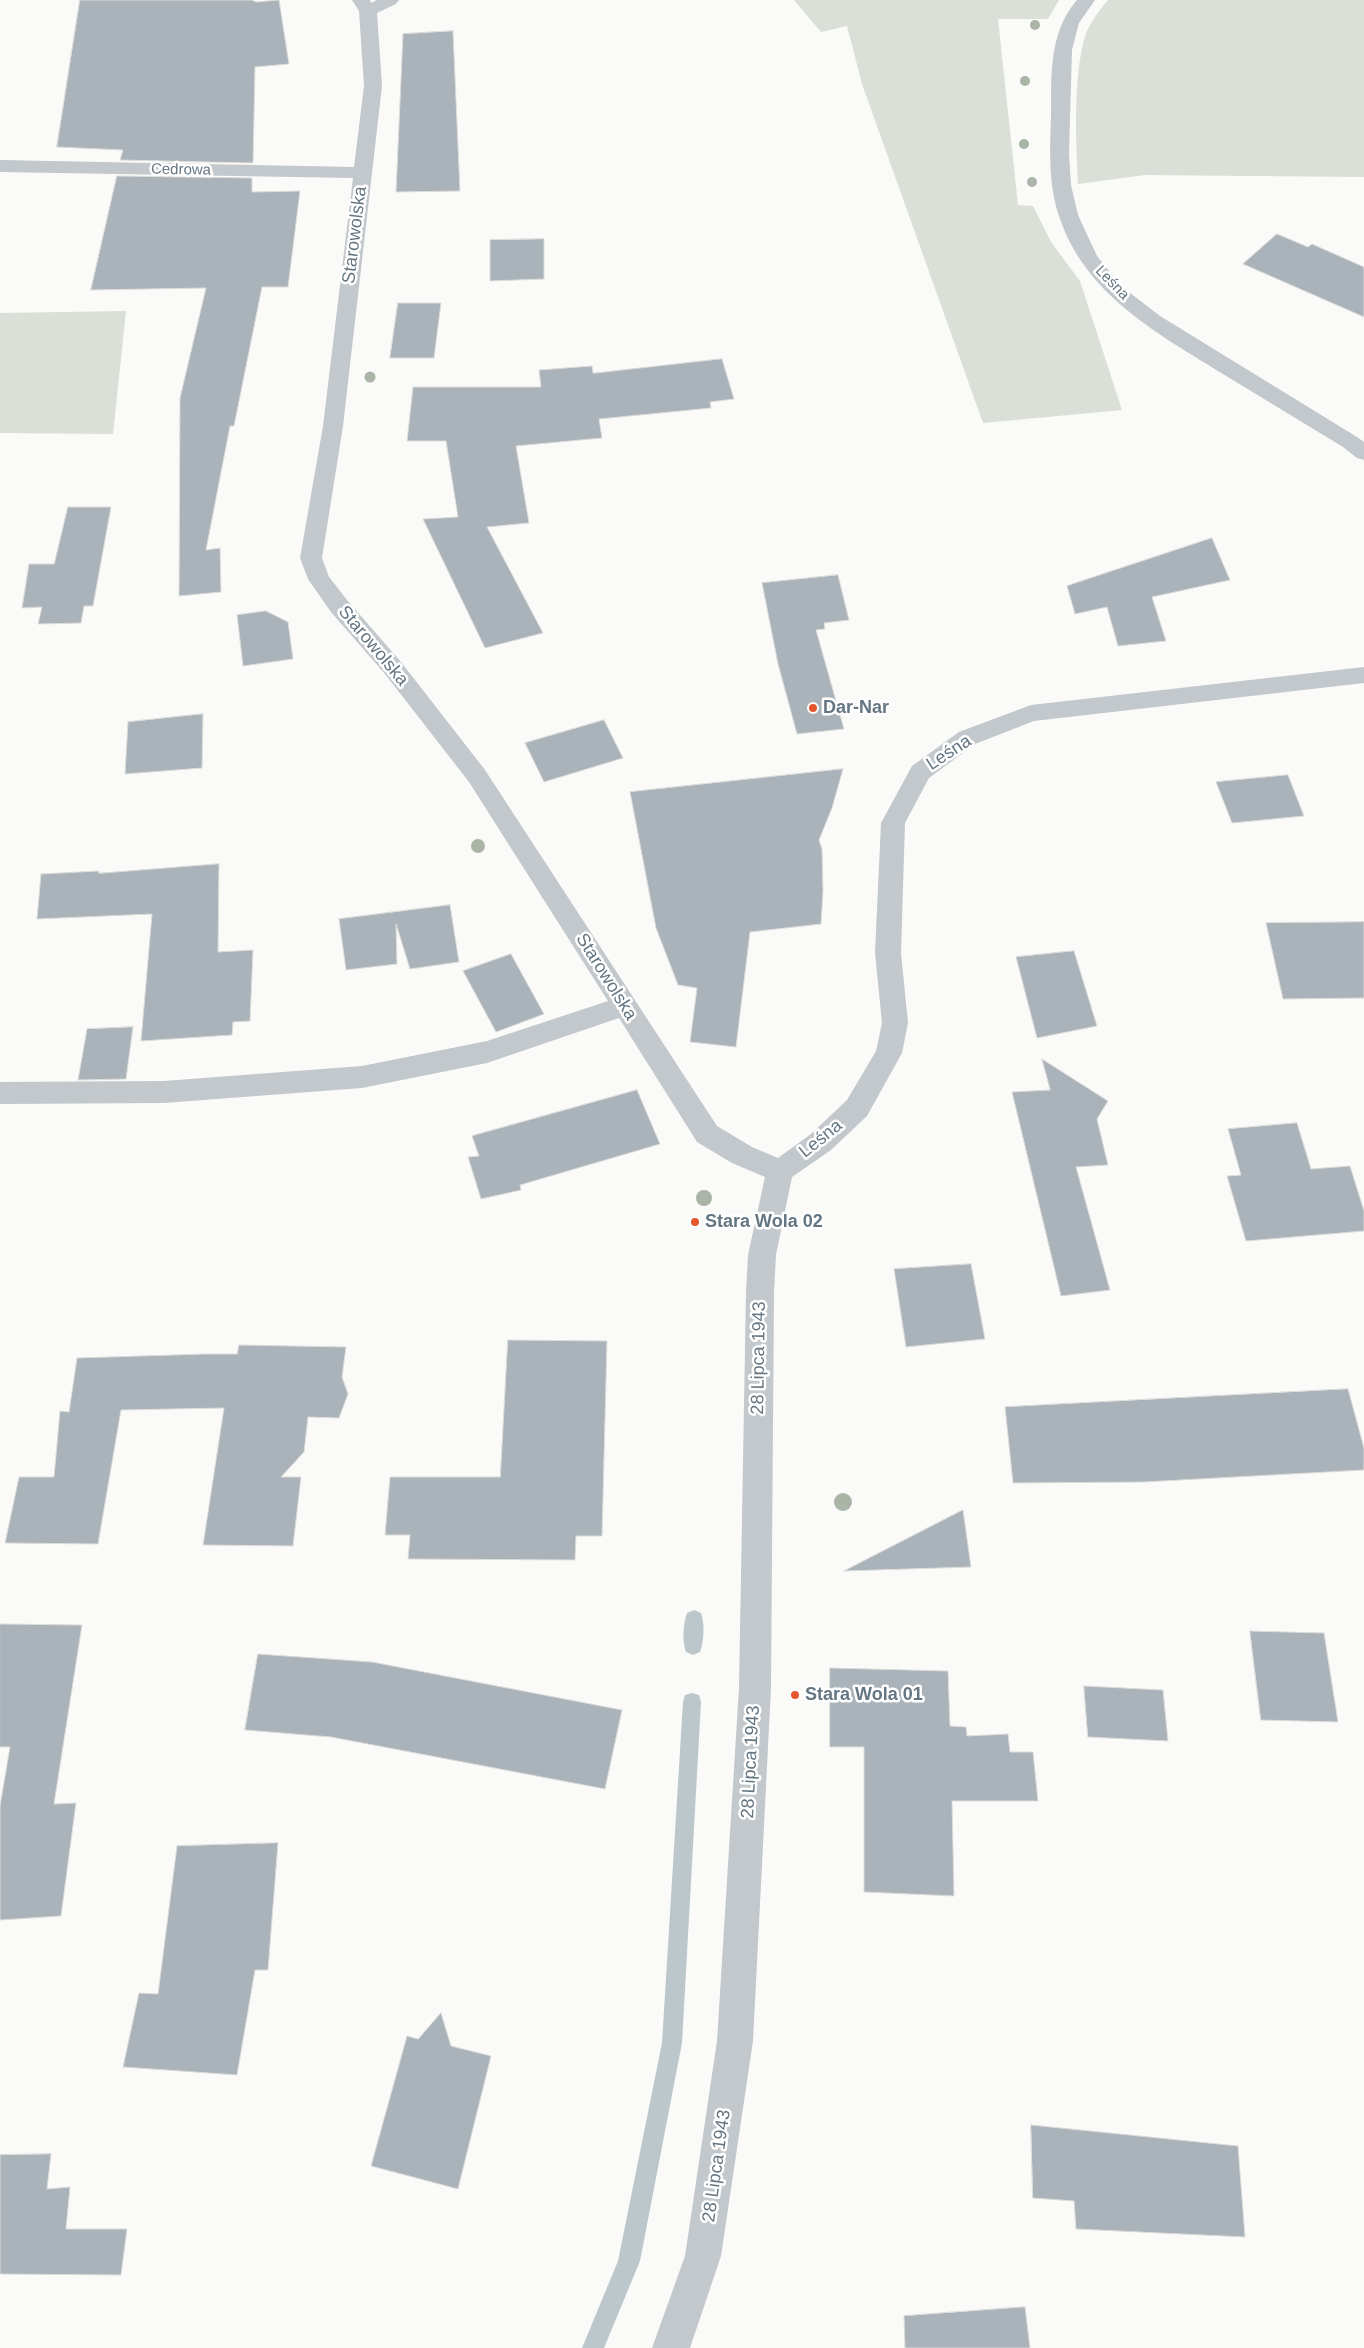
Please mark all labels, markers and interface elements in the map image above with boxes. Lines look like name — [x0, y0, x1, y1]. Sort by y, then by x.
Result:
street label: Cedrowa — [151, 160, 211, 180]
street label: Starowolska — [338, 185, 372, 285]
street label: Leśna — [1091, 262, 1133, 304]
street label: Starowolska — [333, 602, 413, 690]
place label: Dar-Nar — [823, 697, 889, 719]
marker: Dar-Nar — [807, 702, 819, 714]
street label: Leśna — [923, 731, 975, 775]
street label: Starowolska — [571, 930, 641, 1024]
street label: Leśna — [795, 1115, 847, 1163]
place label: Stara Wola 02 — [705, 1211, 823, 1233]
marker: Stara Wola 02 — [689, 1216, 701, 1228]
street label: 28 Lipca 1943 — [747, 1301, 771, 1415]
place label: Stara Wola 01 — [805, 1684, 923, 1706]
marker: Stara Wola 01 — [789, 1689, 801, 1701]
street label: 28 Lipca 1943 — [737, 1705, 765, 1819]
street label: 28 Lipca 1943 — [698, 2108, 736, 2224]

